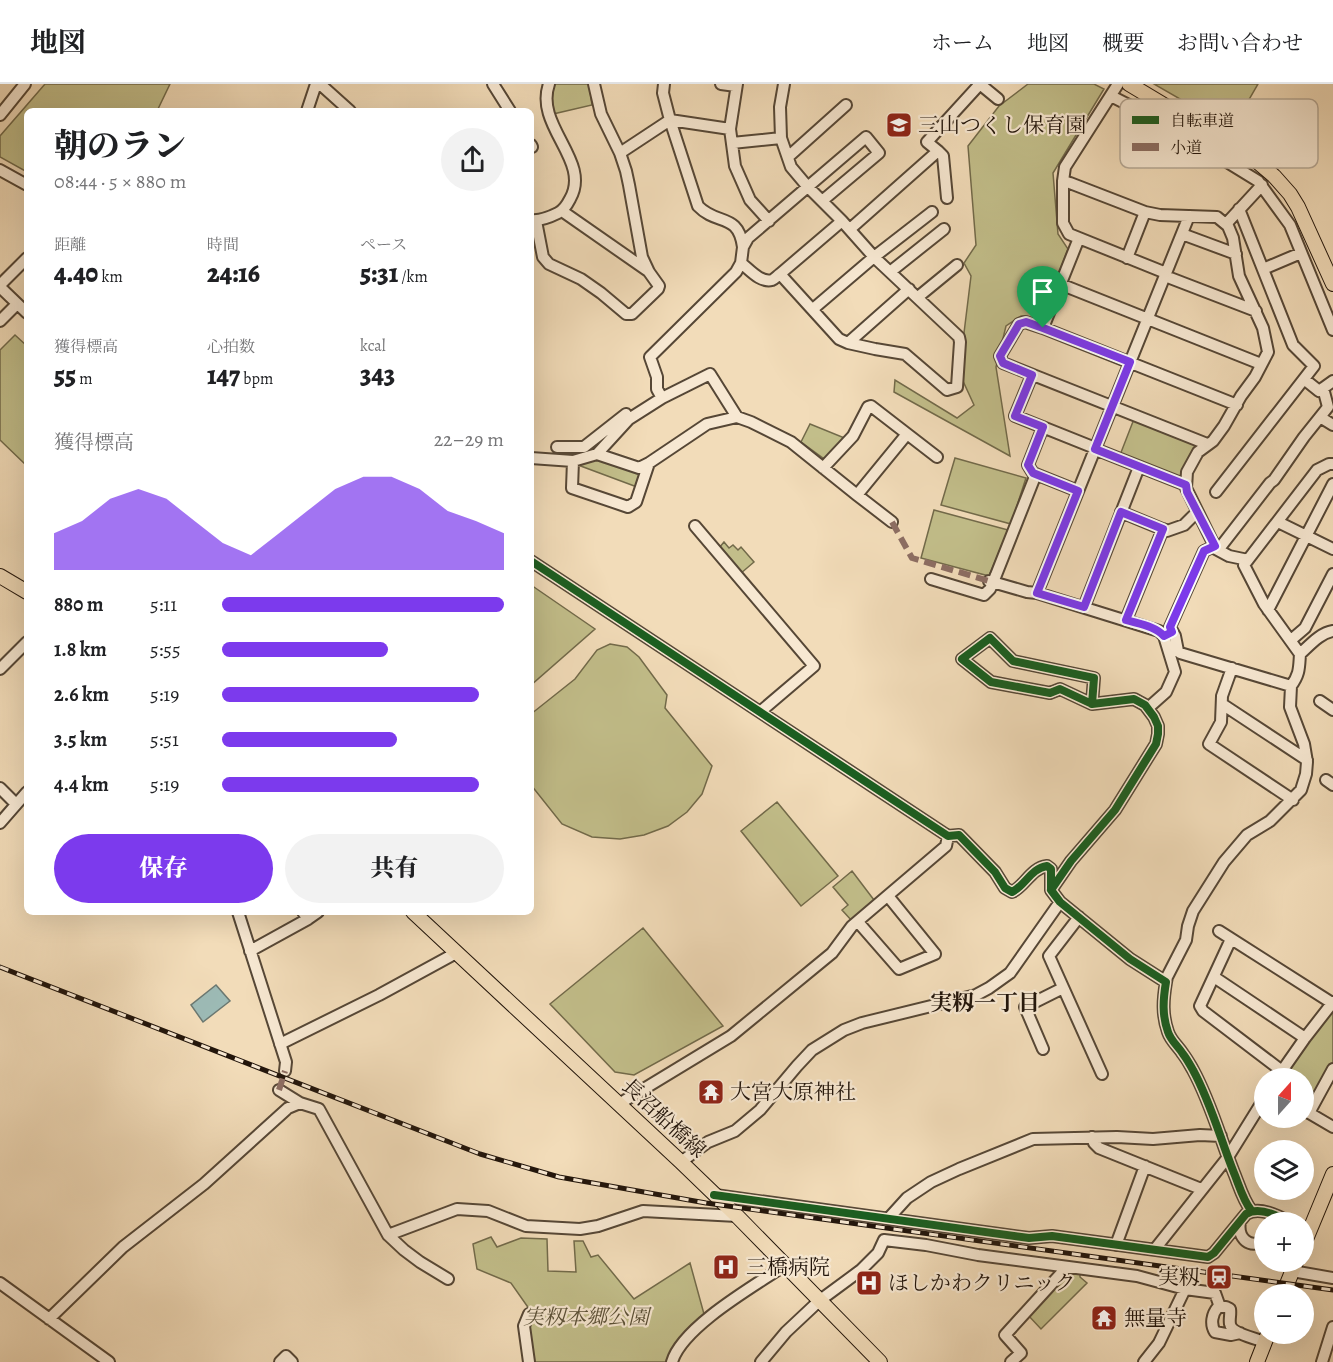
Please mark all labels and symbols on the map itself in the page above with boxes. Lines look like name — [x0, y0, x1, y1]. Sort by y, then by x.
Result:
legend — [1120, 99, 1318, 168]
school or university icon: 三山つくし保育園 — [884, 110, 914, 140]
text: 自転車道 — [1170, 110, 1234, 132]
place label: 三山つくし保育園 — [918, 111, 1086, 139]
text: 小道 — [1170, 137, 1202, 159]
pin — [1017, 266, 1068, 328]
district label: 実籾一丁目 — [930, 988, 1040, 1018]
north arrow — [1254, 1068, 1314, 1128]
street label: 長沼船橋線 — [616, 1072, 712, 1164]
temple icon: 大宮大原神社 — [696, 1077, 726, 1107]
place label: 大宮大原神社 — [730, 1078, 856, 1106]
hospital icon: 三橋病院 — [711, 1252, 741, 1282]
place label: 三橋病院 — [746, 1253, 830, 1281]
station icon: 実籾 — [1204, 1262, 1234, 1292]
place label: 実籾 — [1158, 1263, 1200, 1291]
hospital icon: ほしかわクリニック — [854, 1268, 884, 1298]
place label: ほしかわクリニック — [888, 1269, 1076, 1297]
park label: 実籾本郷公園 — [523, 1303, 652, 1331]
temple icon: 無量寺 — [1089, 1303, 1119, 1333]
place label: 無量寺 — [1124, 1304, 1187, 1332]

